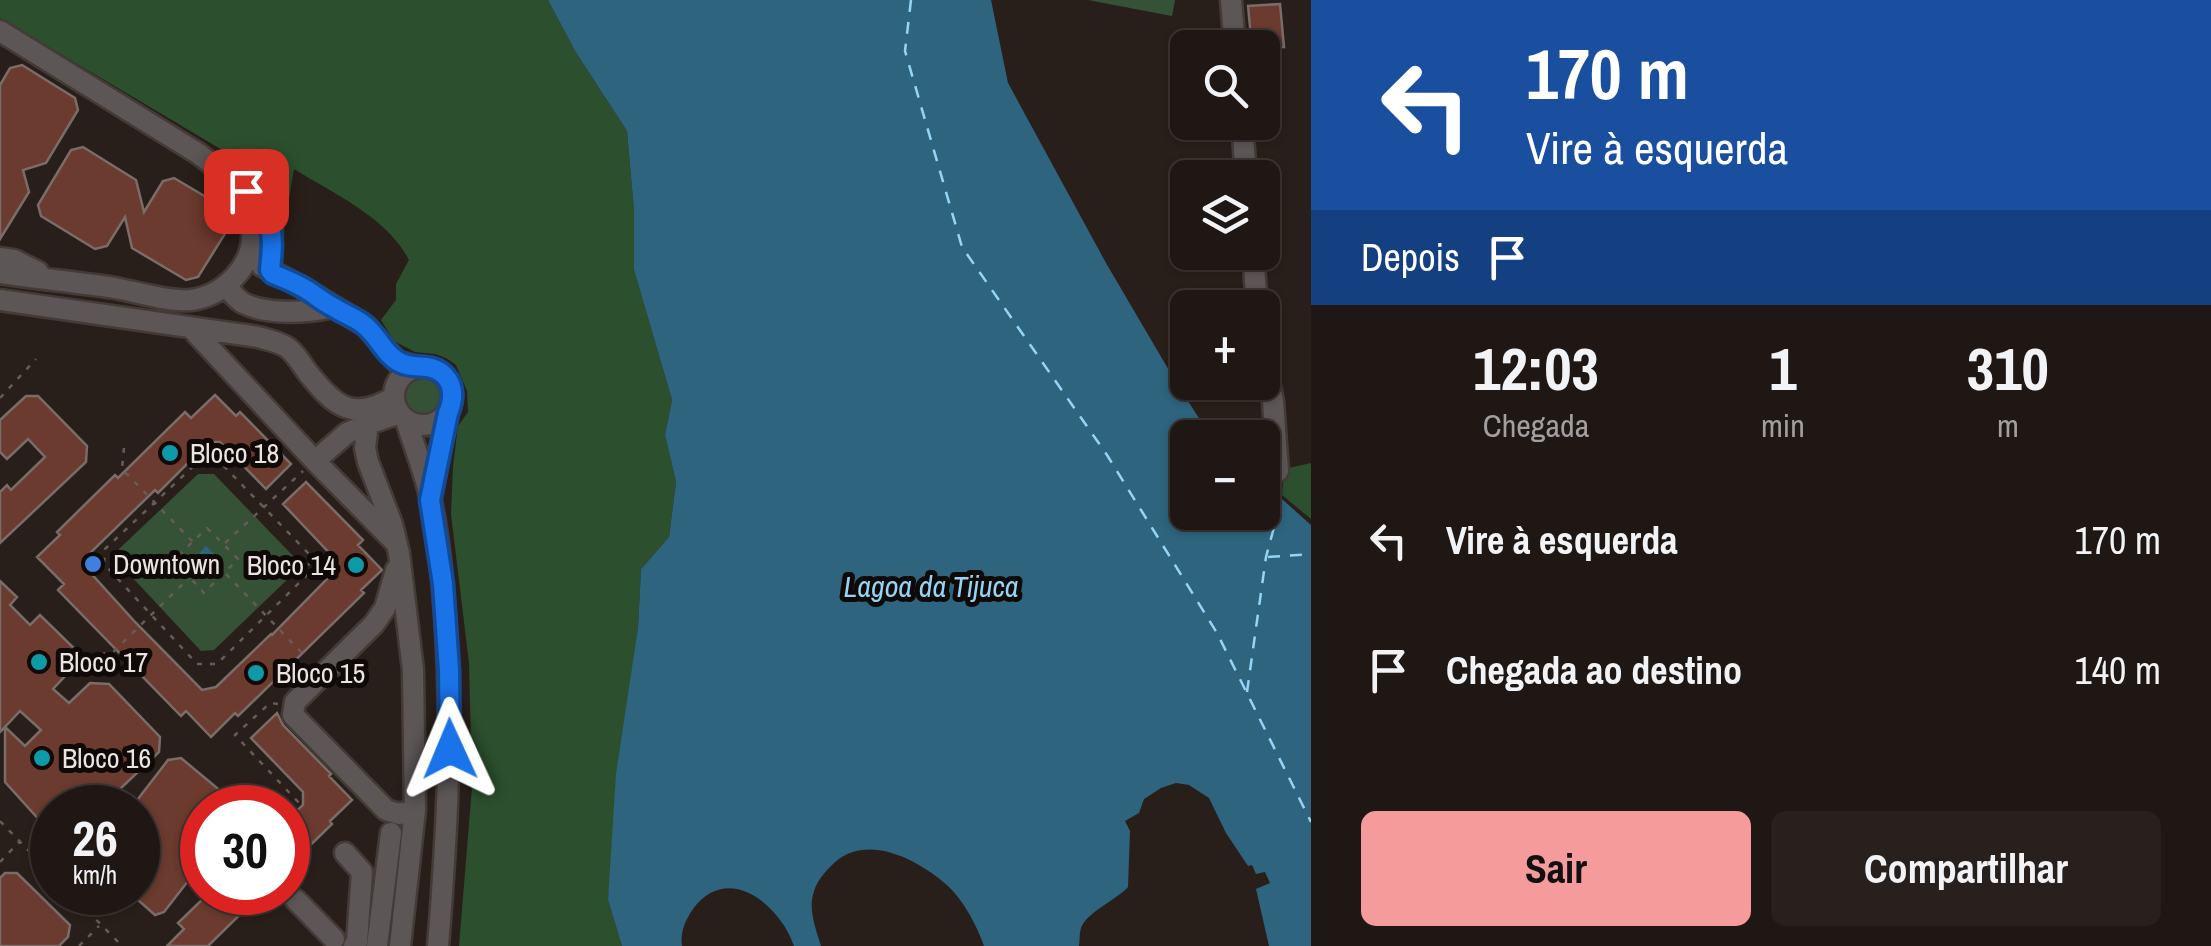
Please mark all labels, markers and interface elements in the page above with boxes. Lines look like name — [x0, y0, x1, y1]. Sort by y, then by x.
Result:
text: 170 m — [1526, 27, 1689, 121]
map controls — [1170, 30, 1280, 530]
button: search — [1170, 30, 1280, 140]
icon: left — [1361, 40, 1491, 170]
text: Vire à esquerda — [1526, 117, 1788, 178]
pin — [204, 149, 289, 234]
button: layers — [1170, 160, 1280, 270]
icon: arrive — [219, 164, 274, 219]
icon: arrive — [1480, 230, 1535, 285]
text: Depois — [1361, 232, 1460, 283]
button: + — [1170, 290, 1280, 400]
text: 12:03 — [1473, 328, 1599, 409]
text: 1 — [1769, 328, 1797, 409]
text: 310 — [1967, 328, 2049, 409]
text: Chegada — [1483, 404, 1589, 447]
text: min — [1761, 404, 1805, 447]
text: m — [1997, 404, 2019, 447]
button: − — [1170, 420, 1280, 530]
place label: Bloco 18 — [190, 434, 279, 472]
marker: Bloco 18 — [159, 442, 181, 464]
icon: left — [1361, 513, 1416, 568]
text: Vire à esquerda — [1446, 515, 1678, 566]
text: 170 m — [2074, 515, 2161, 566]
place label: Downtown — [113, 545, 220, 583]
place label: Bloco 14 — [247, 546, 336, 584]
marker: Downtown — [82, 553, 104, 575]
marker: Bloco 14 — [345, 554, 367, 576]
water label: Lagoa da Tijuca — [844, 566, 1018, 606]
place label: Bloco 17 — [59, 643, 148, 681]
icon: arrive — [1361, 643, 1416, 698]
text: Chegada ao destino — [1446, 645, 1742, 696]
text: 140 m — [2074, 645, 2161, 696]
marker: Bloco 17 — [28, 651, 50, 673]
place label: Bloco 15 — [276, 654, 365, 692]
marker: Bloco 15 — [245, 662, 267, 684]
position arrow — [398, 697, 502, 801]
place label: Bloco 16 — [62, 739, 151, 777]
marker: Bloco 16 — [31, 747, 53, 769]
speed limit sign: 30 — [180, 785, 310, 915]
text: 26 — [72, 804, 118, 872]
button: Sair — [1361, 811, 1751, 926]
button: Compartilhar — [1771, 811, 2161, 926]
text: km/h — [73, 858, 117, 892]

